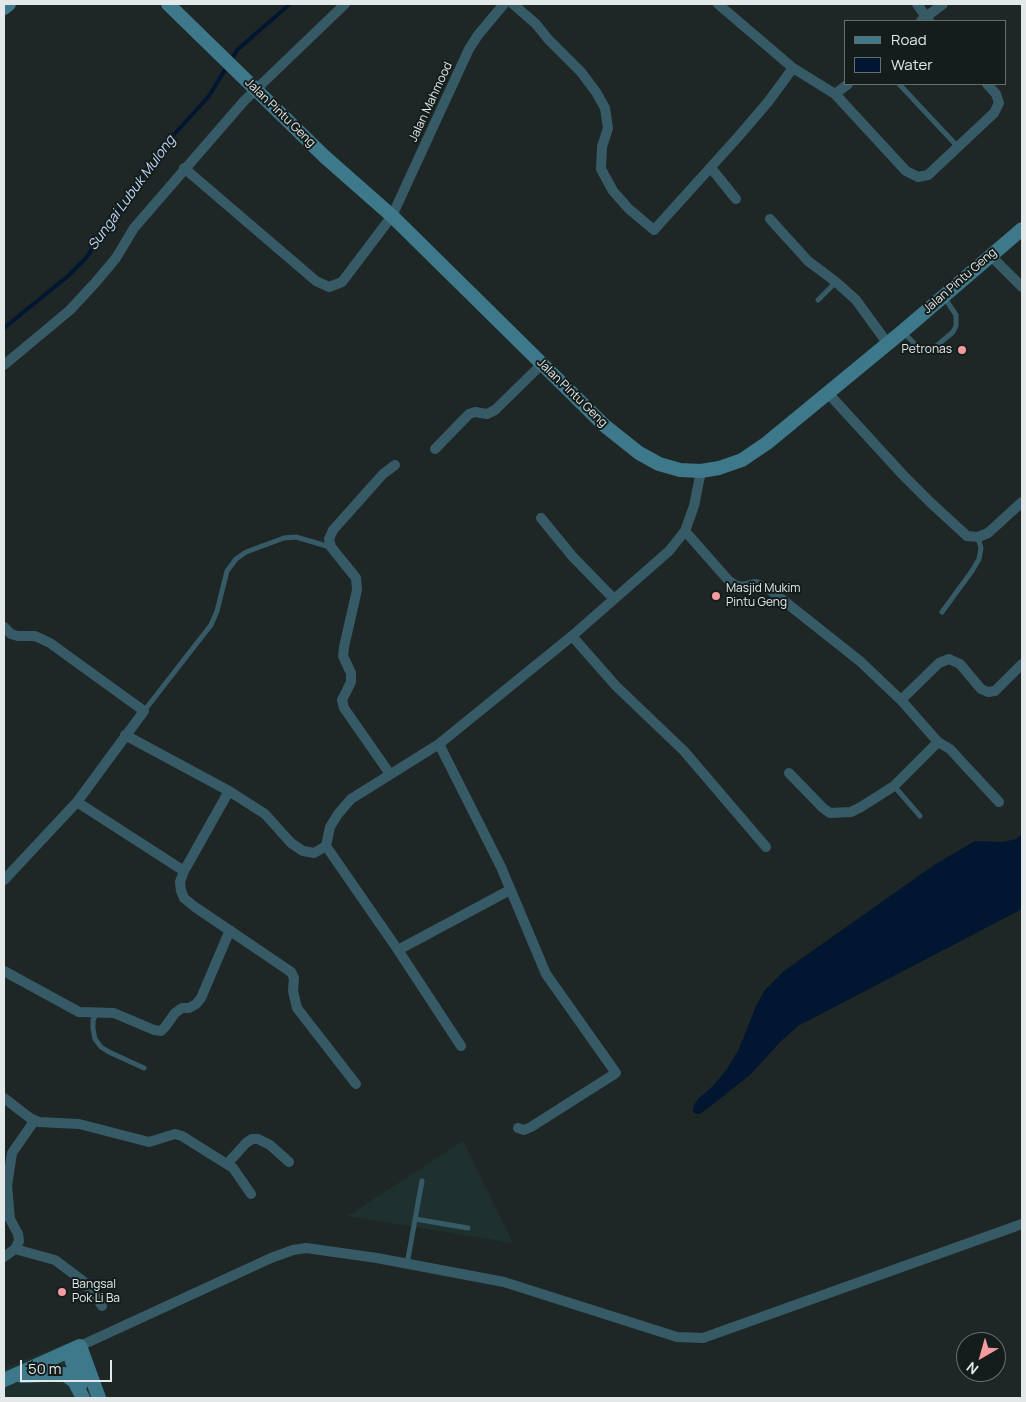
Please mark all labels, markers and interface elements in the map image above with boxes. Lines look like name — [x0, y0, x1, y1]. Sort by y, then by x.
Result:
legend — [844, 20, 1006, 85]
text: Road — [891, 29, 927, 50]
text: Water — [891, 54, 933, 75]
street label: Jalan Mahmood — [406, 60, 456, 144]
street label: Jalan Pintu Geng — [242, 76, 318, 150]
water label: Sungai Lubuk Mulong — [85, 132, 179, 254]
street label: Jalan Pintu Geng — [920, 245, 1000, 317]
place label: Petronas — [902, 343, 952, 357]
marker: Petronas — [956, 344, 968, 356]
street label: Jalan Pintu Geng — [534, 356, 610, 430]
place label: Masjid Mukim Pintu Geng — [726, 582, 801, 610]
marker: Masjid Mukim Pintu Geng — [710, 590, 722, 602]
place label: Bangsal Pok Li Ba — [72, 1278, 120, 1306]
marker: Bangsal Pok Li Ba — [56, 1286, 68, 1298]
north arrow — [956, 1332, 1006, 1382]
scale bar — [22, 1350, 115, 1382]
text: 50 m — [28, 1358, 62, 1379]
text: N — [962, 1358, 982, 1379]

